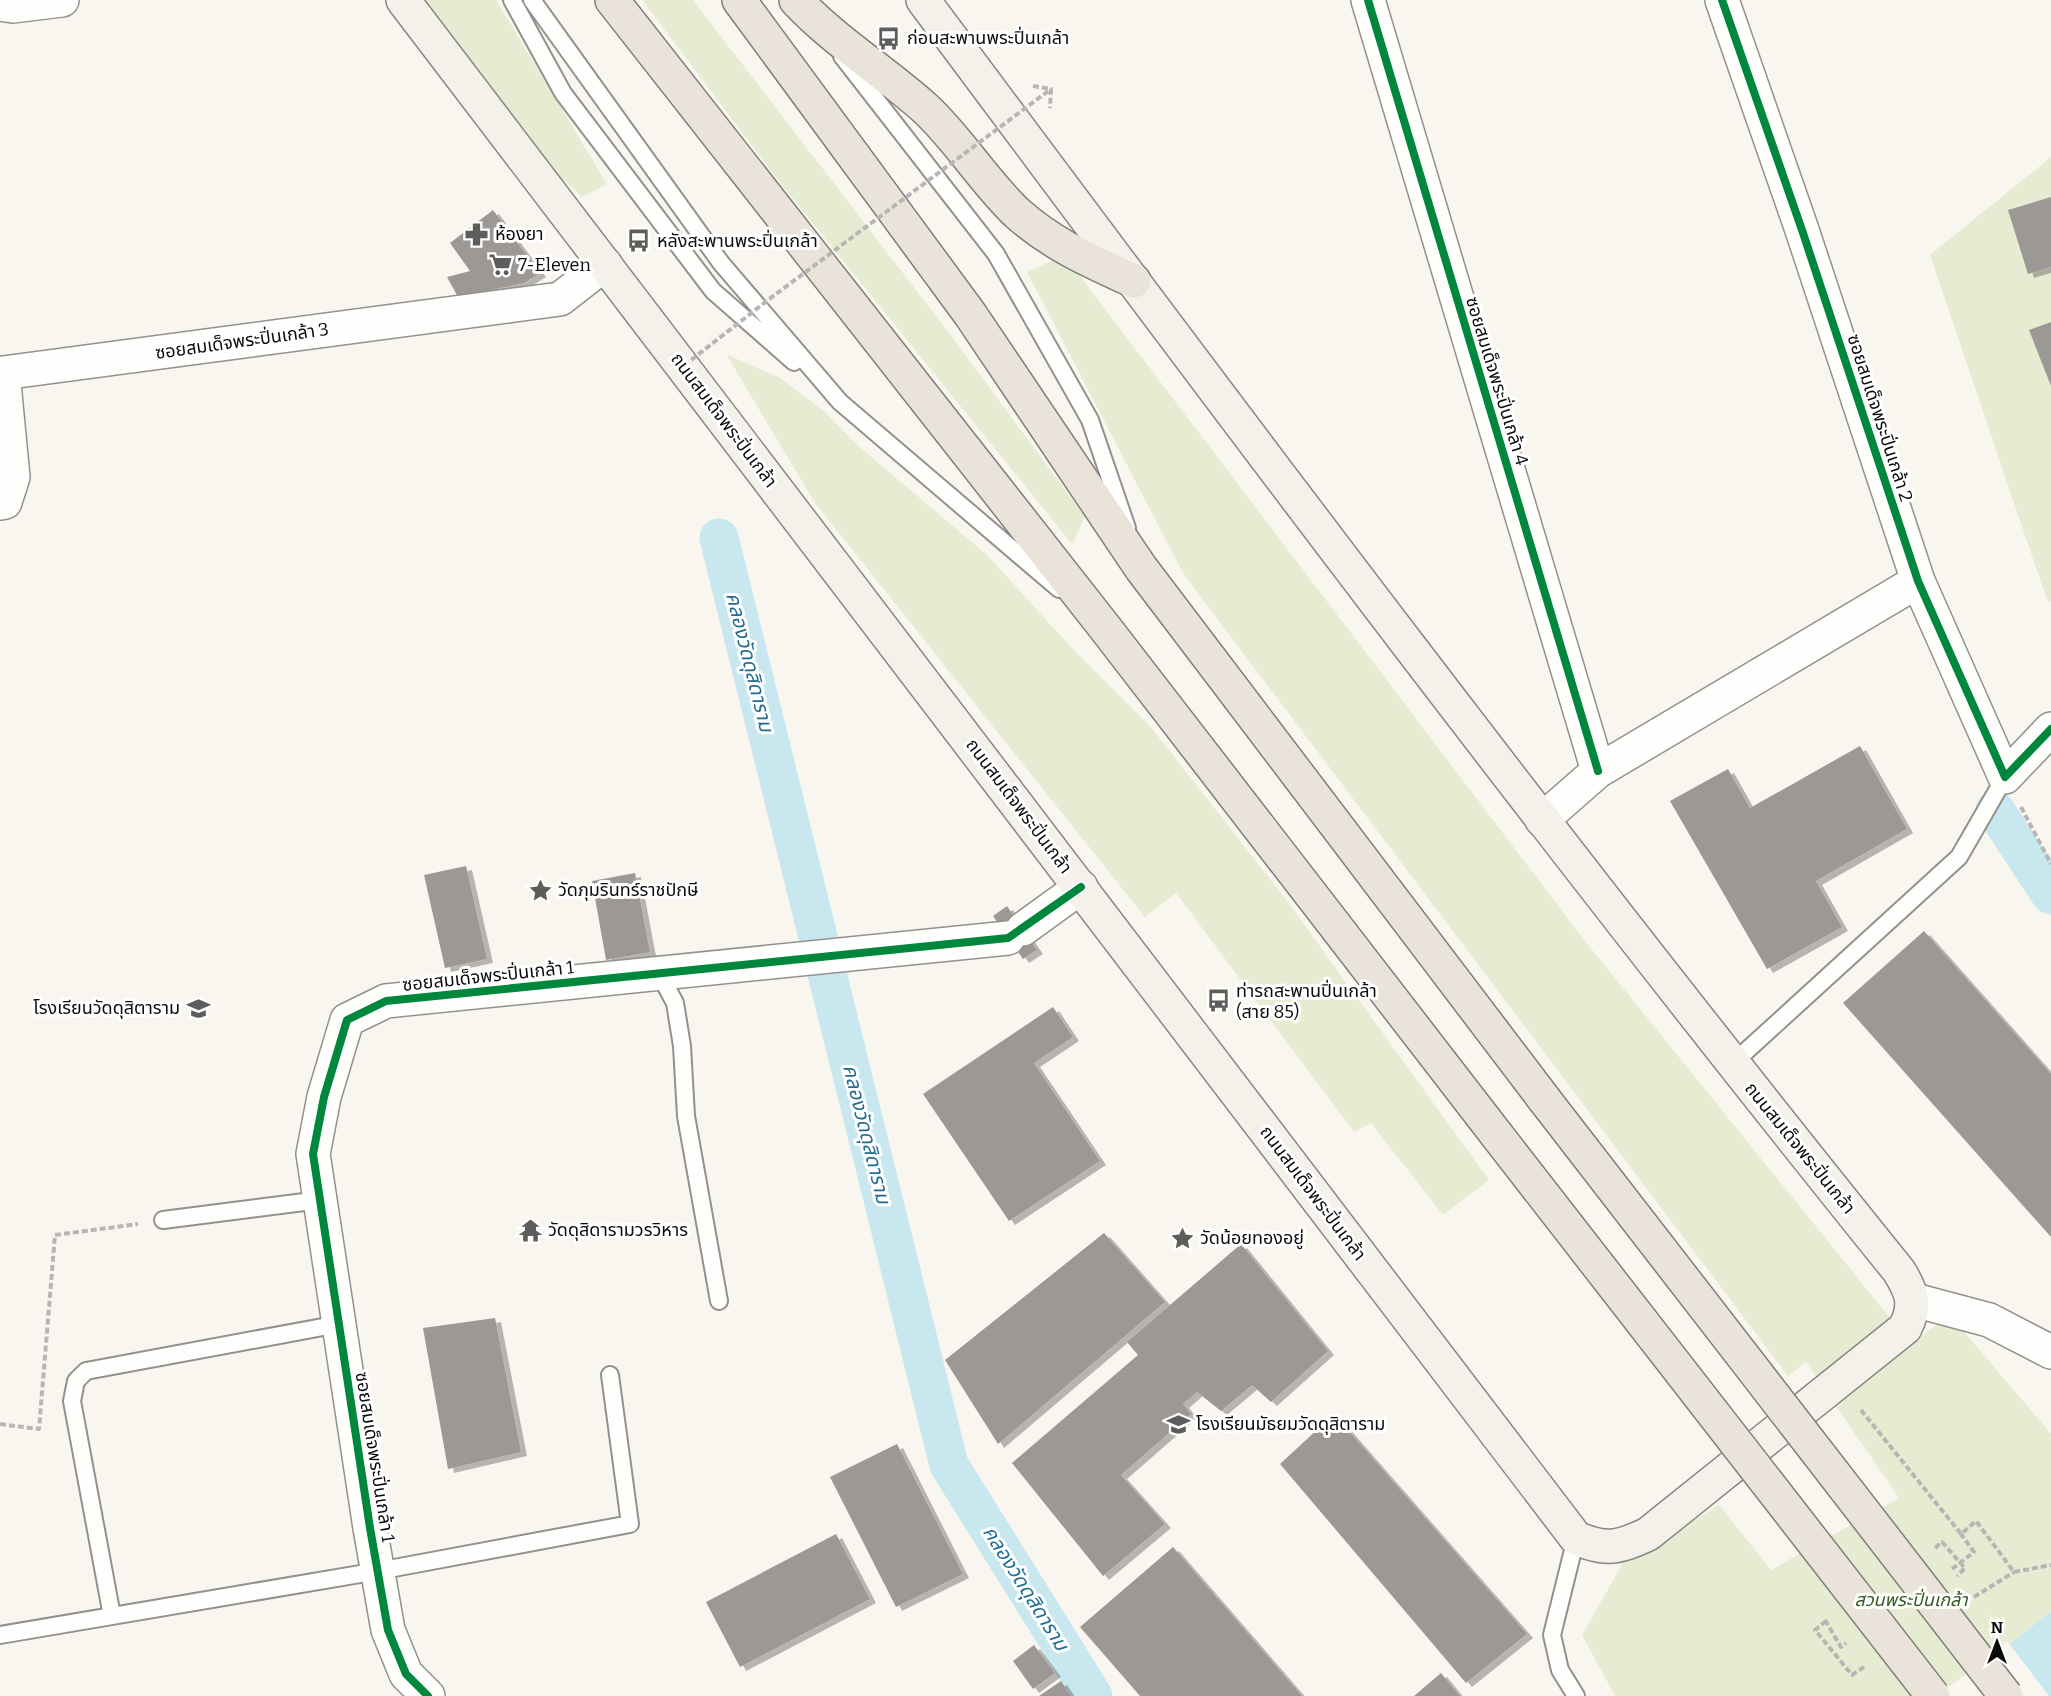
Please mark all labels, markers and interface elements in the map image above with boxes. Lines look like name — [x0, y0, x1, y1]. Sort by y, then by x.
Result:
bus stop icon: ก่อนสะพานพระปิ่นเกล้า — [876, 25, 902, 51]
place label: ก่อนสะพานพระปิ่นเกล้า — [907, 26, 1069, 49]
pharmacy icon: ห้องยา — [464, 221, 490, 247]
place label: ห้องยา — [495, 223, 544, 245]
bus stop icon: หลังสะพานพระปิ่นเกล้า — [626, 228, 652, 254]
place label: หลังสะพานพระปิ่นเกล้า — [657, 229, 818, 252]
supermarket icon: 7-Eleven — [487, 252, 513, 278]
place label: 7-Eleven — [518, 254, 591, 276]
street label: ซอยสมเด็จพระปิ่นเกล้า 4 — [1461, 294, 1534, 468]
street label: ซอยสมเด็จพระปิ่นเกล้า 3 — [154, 317, 330, 364]
street label: ซอยสมเด็จพระปิ่นเกล้า 2 — [1843, 331, 1918, 504]
street label: ถนนสมเด็จพระปิ่นเกล้า — [666, 348, 783, 492]
water label: คลองวัดดุสิดาราม — [720, 590, 779, 736]
street label: ถนนสมเด็จพระปิ่นเกล้า — [961, 734, 1078, 878]
place icon: วัดภุมรินทร์ราชปักษี — [527, 877, 553, 903]
place label: วัดภุมรินทร์ราชปักษี — [558, 879, 699, 901]
street label: ซอยสมเด็จพระปิ่นเกล้า 1 — [401, 955, 575, 996]
place label: ท่ารถสะพานปิ่นเกล้า (สาย 85) — [1236, 979, 1377, 1023]
bus stop icon: ท่ารถสะพานปิ่นเกล้า (สาย 85) — [1205, 988, 1231, 1014]
school or university icon: โรงเรียนวัดดุสิตาราม — [185, 995, 211, 1021]
place label: โรงเรียนวัดดุสิตาราม — [33, 997, 180, 1019]
water label: คลองวัดดุสิดาราม — [837, 1062, 896, 1208]
street label: ถนนสมเด็จพระปิ่นเกล้า — [1740, 1077, 1861, 1218]
street label: ถนนสมเด็จพระปิ่นเกล้า — [1255, 1121, 1372, 1265]
temple icon: วัดดุสิดารามวรวิหาร — [517, 1217, 543, 1243]
place label: วัดดุสิดารามวรวิหาร — [548, 1219, 688, 1241]
place icon: วัดน้อยทองอยู่ — [1169, 1225, 1195, 1251]
place label: วัดน้อยทองอยู่ — [1200, 1227, 1304, 1250]
street label: ซอยสมเด็จพระปิ่นเกล้า 1 — [351, 1370, 400, 1544]
school or university icon: โรงเรียนมัธยมวัดดุสิตาราม — [1165, 1411, 1191, 1437]
place label: โรงเรียนมัธยมวัดดุสิตาราม — [1196, 1413, 1385, 1435]
water label: คลองวัดดุสิดาราม — [977, 1521, 1075, 1657]
park label: สวนพระปิ่นเกล้า — [1854, 1588, 1968, 1611]
north arrow — [1967, 1612, 2027, 1672]
text: N — [1991, 1618, 2003, 1637]

